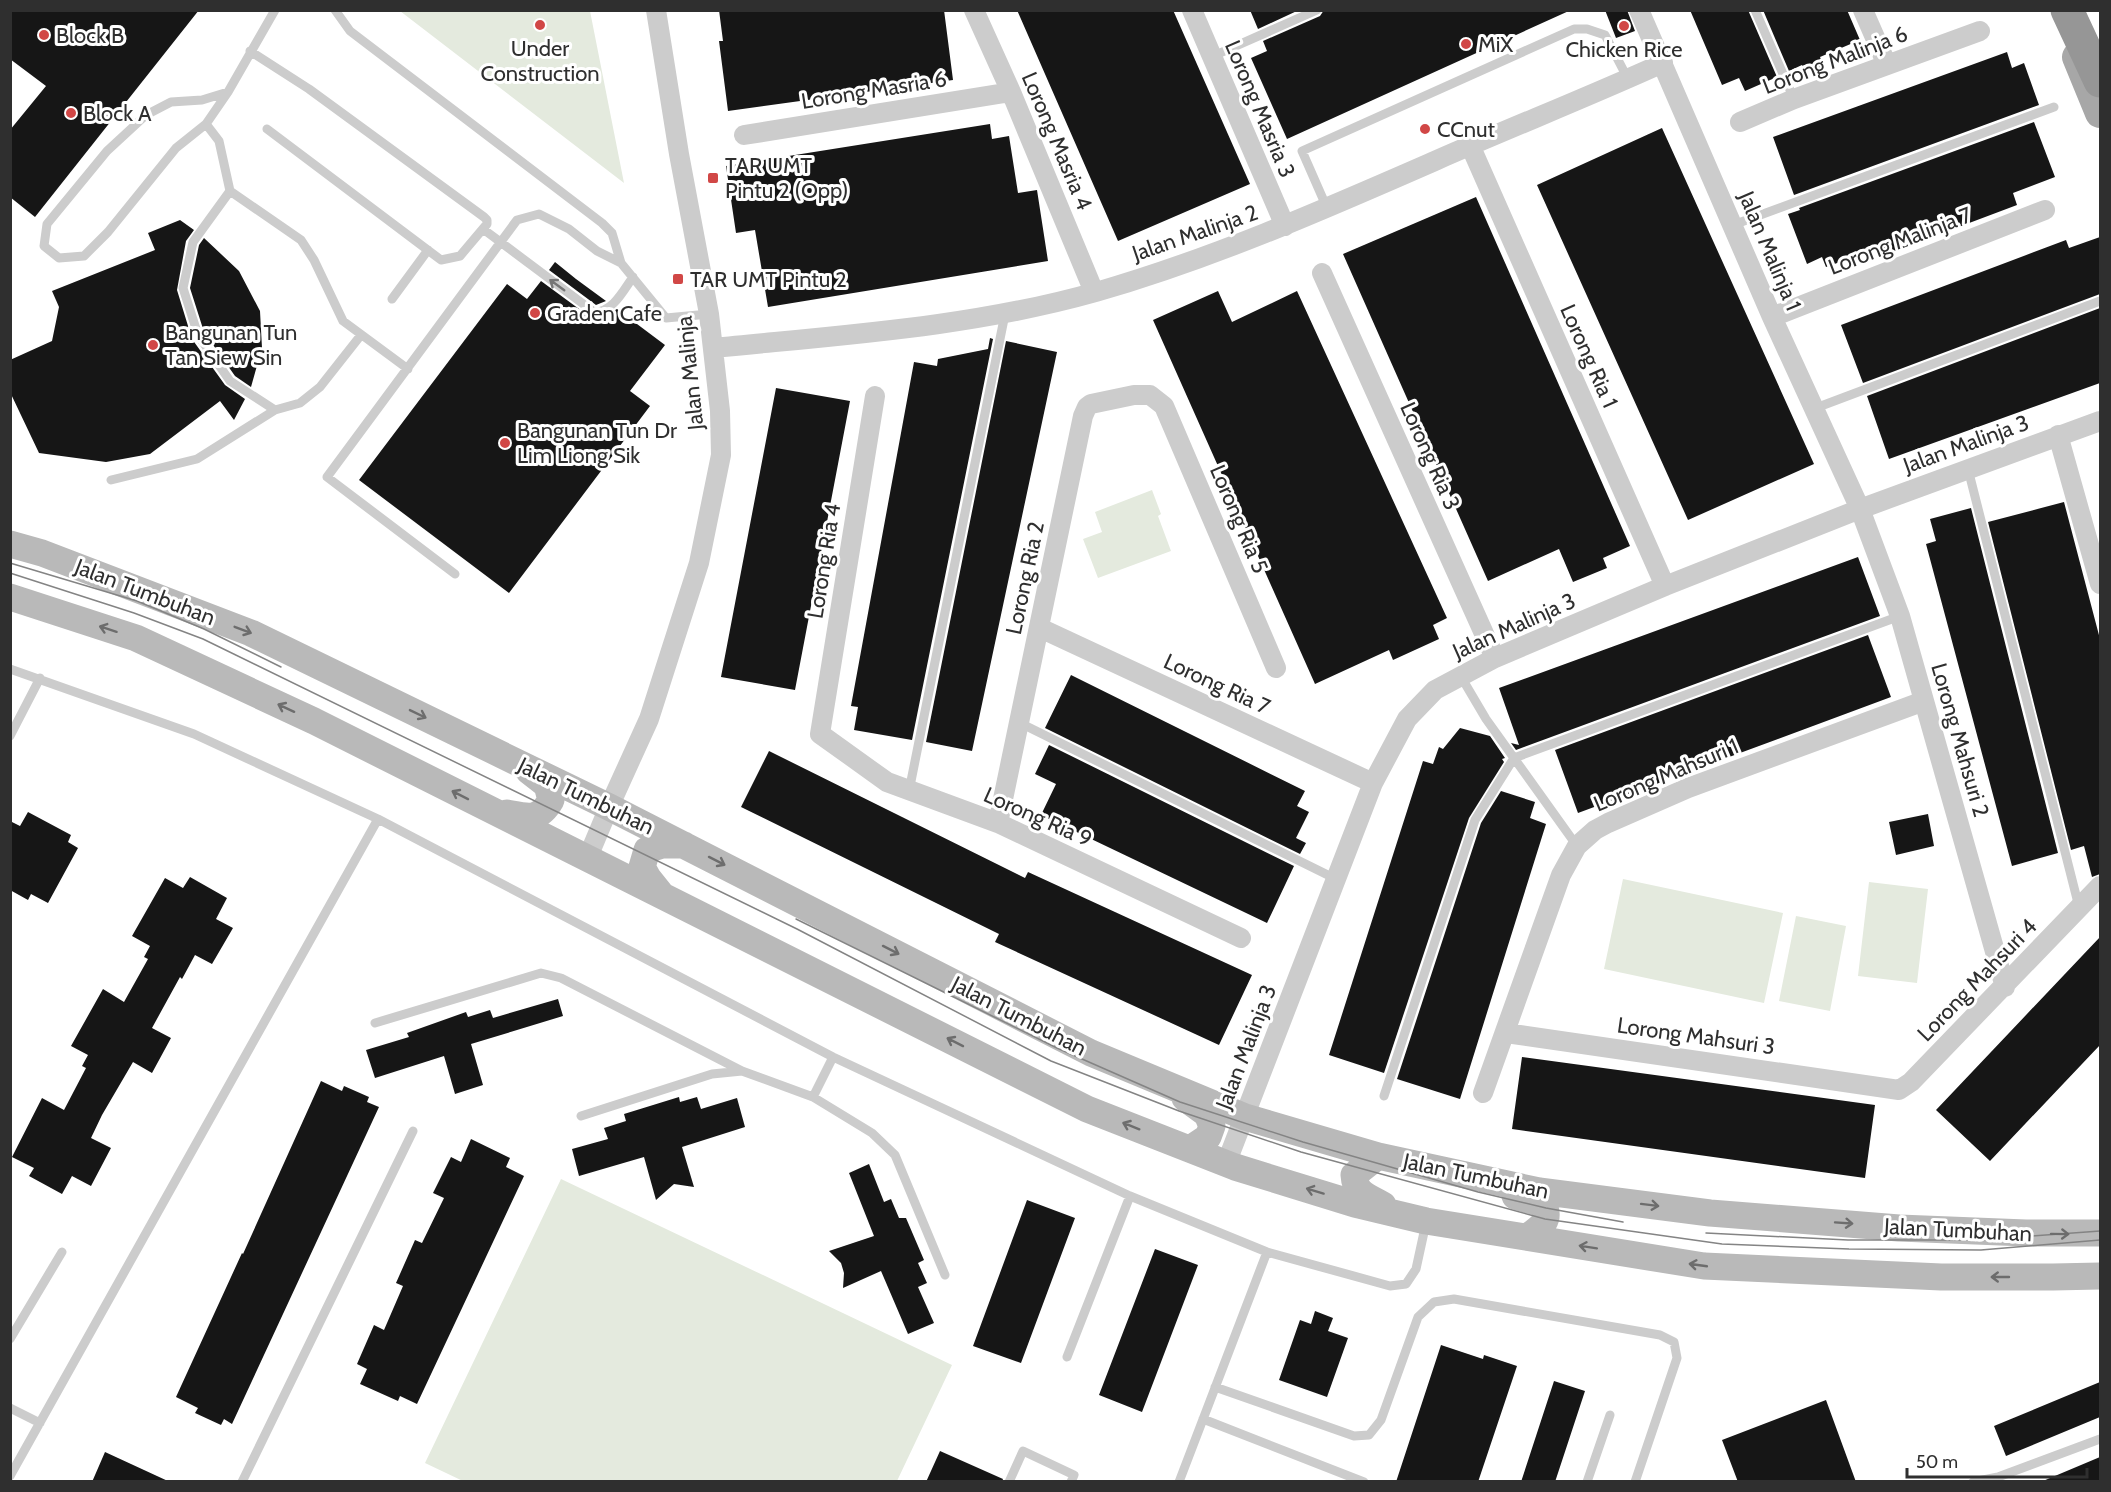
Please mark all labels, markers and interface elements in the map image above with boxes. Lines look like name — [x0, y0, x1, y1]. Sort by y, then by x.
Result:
marker: Under Construction — [533, 18, 547, 32]
marker: Chicken Rice — [1617, 19, 1631, 33]
street label: Lorong Malinja 6 — [1759, 20, 1911, 100]
place label: Block B — [56, 22, 124, 49]
marker: Block B — [37, 28, 51, 42]
place label: MiX — [1478, 31, 1513, 58]
place label: Under Construction — [480, 35, 600, 87]
street label: Lorong Masria 3 — [1219, 36, 1301, 182]
place label: Chicken Rice — [1566, 36, 1682, 63]
marker: MiX — [1459, 37, 1473, 51]
street label: Lorong Masria 6 — [799, 65, 949, 115]
street label: Lorong Masria 4 — [1016, 68, 1098, 214]
place label: Block A — [83, 100, 152, 127]
marker: Block A — [64, 106, 78, 120]
place label: CCnut — [1437, 116, 1495, 143]
marker: CCnut — [1418, 122, 1432, 136]
place label: TAR UMT Pintu 2 (Opp) — [725, 152, 848, 204]
marker: TAR UMT Pintu 2 (Opp) — [706, 171, 720, 185]
street label: Jalan Malinja 1 — [1732, 186, 1807, 315]
street label: Jalan Malinja 2 — [1128, 199, 1261, 267]
street label: Lorong Malinja 7 — [1824, 201, 1976, 281]
place label: TAR UMT Pintu 2 — [690, 266, 847, 293]
marker: TAR UMT Pintu 2 — [671, 272, 685, 286]
one-way arrow — [550, 279, 566, 291]
place label: Graden Cafe — [547, 300, 662, 327]
street label: Lorong Ria 1 — [1554, 300, 1624, 412]
marker: Graden Cafe — [528, 306, 542, 320]
street label: Jalan Malinja — [671, 314, 710, 432]
place label: Bangunan Tun Tan Siew Sin — [165, 319, 297, 371]
marker: Bangunan Tun Tan Siew Sin — [146, 338, 160, 352]
street label: Lorong Ria 3 — [1394, 398, 1466, 514]
street label: Jalan Malinja 3 — [1899, 409, 2032, 480]
place label: Bangunan Tun Dr Lim Liong Sik — [517, 417, 677, 469]
marker: Bangunan Tun Dr Lim Liong Sik — [498, 436, 512, 450]
street label: Lorong Ria 5 — [1204, 461, 1274, 577]
street label: Lorong Ria 4 — [802, 501, 846, 620]
street label: Lorong Ria 2 — [1000, 519, 1050, 637]
street label: Jalan Tumbuhan — [70, 552, 219, 631]
street label: Jalan Malinja 3 — [1448, 587, 1580, 665]
one-way arrow — [99, 623, 118, 634]
one-way arrow — [233, 625, 251, 636]
street label: Lorong Ria 7 — [1160, 648, 1274, 720]
street label: Lorong Mahsuri 2 — [1925, 660, 1995, 820]
one-way arrow — [277, 702, 295, 713]
one-way arrow — [409, 709, 427, 721]
street label: Lorong Mahsuri 1 — [1590, 732, 1742, 818]
street label: Jalan Tumbuhan — [513, 751, 658, 841]
street label: Lorong Ria 9 — [980, 781, 1096, 853]
one-way arrow — [452, 789, 470, 800]
one-way arrow — [708, 856, 726, 868]
street label: Lorong Mahsuri 4 — [1912, 913, 2042, 1047]
one-way arrow — [881, 945, 899, 956]
street label: Jalan Tumbuhan — [946, 970, 1091, 1062]
street label: Jalan Malinja 3 — [1209, 981, 1282, 1114]
street label: Lorong Mahsuri 3 — [1615, 1012, 1777, 1060]
one-way arrow — [947, 1036, 965, 1047]
one-way arrow — [1122, 1120, 1141, 1131]
street label: Jalan Tumbuhan — [1400, 1147, 1551, 1205]
one-way arrow — [1306, 1185, 1325, 1196]
one-way arrow — [1640, 1200, 1660, 1211]
street label: Jalan Tumbuhan — [1882, 1213, 2033, 1247]
one-way arrow — [1834, 1218, 1854, 1229]
one-way arrow — [2049, 1228, 2069, 1240]
one-way arrow — [1578, 1241, 1598, 1252]
one-way arrow — [1689, 1259, 1709, 1270]
one-way arrow — [1991, 1271, 2011, 1283]
scale bar — [1907, 1441, 2087, 1479]
text: 50 m — [1916, 1451, 1958, 1473]

